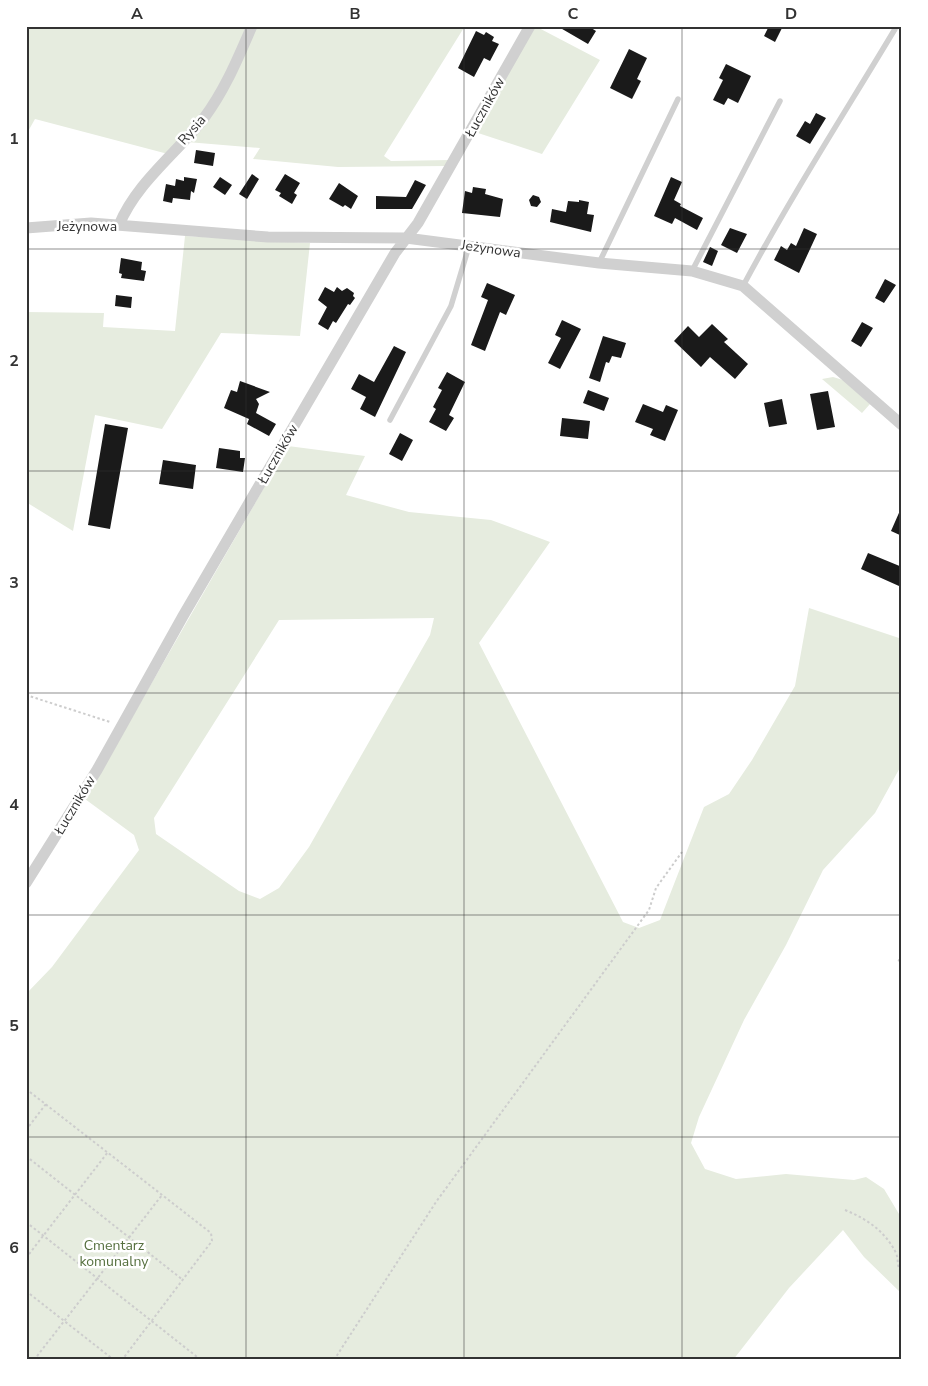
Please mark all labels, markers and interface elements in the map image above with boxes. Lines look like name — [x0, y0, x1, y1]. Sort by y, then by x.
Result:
text: A — [131, 3, 143, 25]
text: B — [349, 3, 361, 25]
text: C — [568, 3, 579, 25]
text: D — [785, 3, 797, 25]
street label: Łuczników — [460, 73, 509, 141]
street label: Rysia — [174, 111, 210, 149]
text: 1 — [9, 128, 19, 150]
street label: Jeżynowa — [56, 217, 117, 236]
street label: Jeżynowa — [459, 235, 522, 263]
text: 2 — [9, 350, 19, 372]
street label: Łuczników — [253, 421, 303, 488]
text: 3 — [9, 572, 19, 594]
street label: Łuczników — [49, 772, 100, 839]
text: 4 — [9, 794, 19, 816]
text: 5 — [9, 1015, 19, 1037]
park label: Cmentarz komunalny — [79, 1236, 149, 1271]
text: 6 — [9, 1237, 19, 1259]

